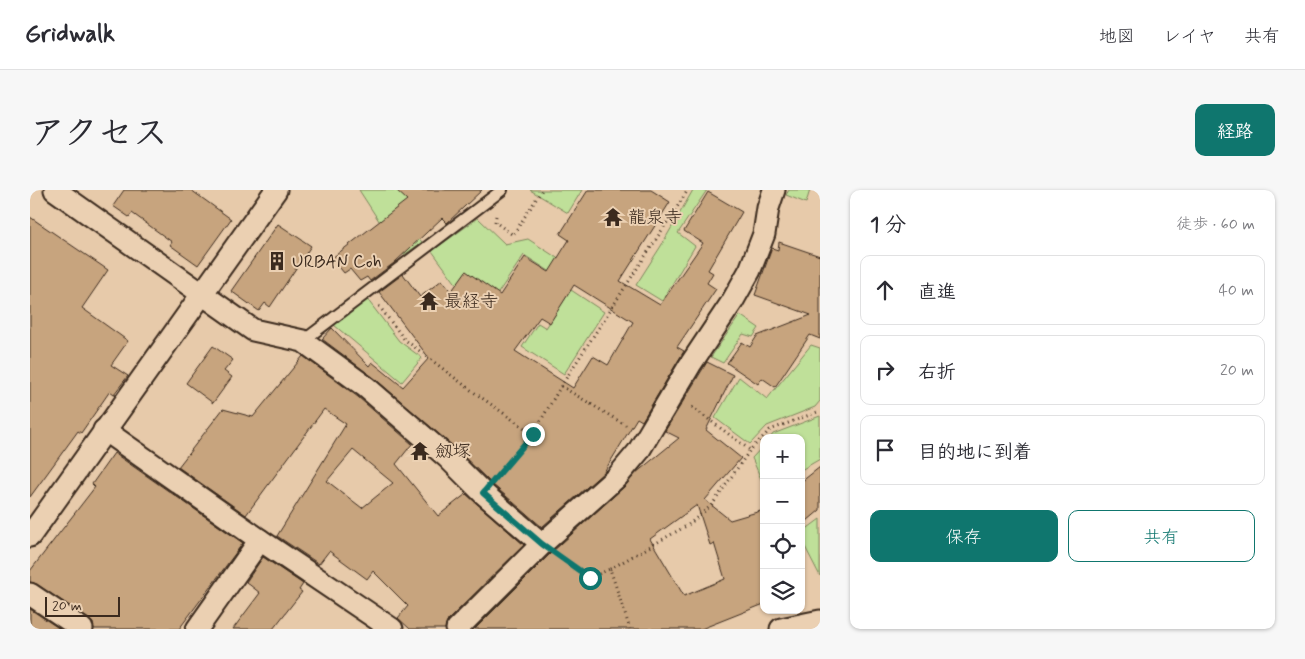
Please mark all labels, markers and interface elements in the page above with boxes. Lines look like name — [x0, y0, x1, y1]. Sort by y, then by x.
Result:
text: Gridwalk — [25, 19, 115, 50]
text: 地図 — [1099, 25, 1135, 49]
text: レイヤ — [1163, 25, 1216, 49]
text: 共有 — [1244, 25, 1280, 49]
button: 経路 — [1195, 104, 1275, 156]
text: アクセス — [30, 111, 168, 157]
temple icon: 龍泉寺 — [602, 206, 624, 228]
place label: 龍泉寺 — [628, 206, 682, 230]
text: 1 分 — [870, 211, 906, 239]
text: 徒歩 · 60 m — [1176, 214, 1255, 235]
building icon: URBAN Coh — [266, 250, 288, 272]
place label: URBAN Coh — [292, 250, 382, 274]
icon: ahead — [871, 276, 899, 304]
text: 直進 — [918, 280, 956, 305]
text: 40 m — [1218, 280, 1254, 301]
temple icon: 最経寺 — [418, 290, 440, 312]
place label: 最経寺 — [444, 290, 498, 314]
icon: right — [871, 356, 899, 384]
text: 右折 — [918, 360, 956, 385]
text: 20 m — [1220, 360, 1254, 381]
route end — [522, 423, 545, 446]
map controls — [760, 434, 805, 614]
button: + — [760, 434, 805, 479]
icon: arrive — [871, 436, 899, 464]
temple icon: 劔塚 — [409, 440, 431, 462]
place label: 劔塚 — [435, 440, 471, 464]
text: 目的地に到着 — [918, 440, 1032, 465]
button: − — [760, 479, 805, 524]
button: 保存 — [870, 510, 1058, 562]
button: 共有 — [1068, 510, 1255, 562]
button: locate — [760, 524, 805, 569]
route start — [579, 567, 602, 590]
button: layers — [760, 569, 805, 614]
scale bar — [45, 594, 120, 617]
text: 20 m — [52, 597, 82, 615]

